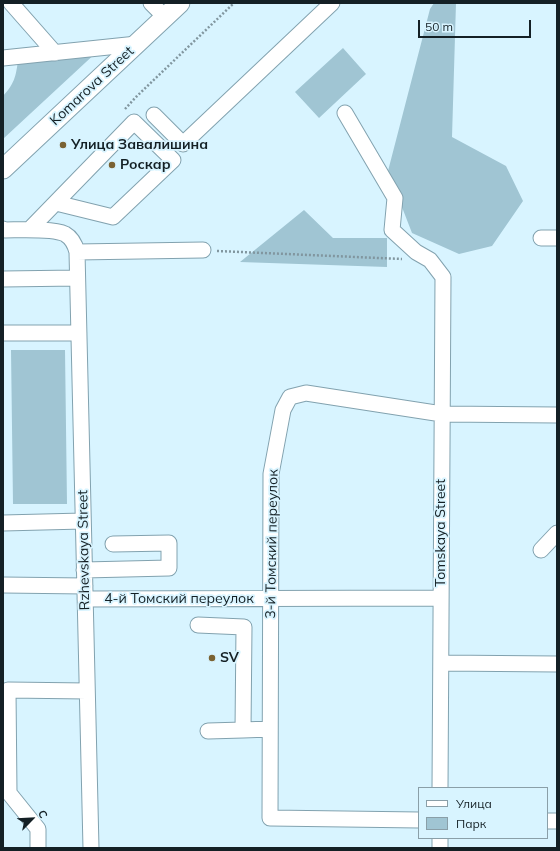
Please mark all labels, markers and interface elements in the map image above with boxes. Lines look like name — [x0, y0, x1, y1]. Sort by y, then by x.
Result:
scale bar — [420, 12, 533, 38]
text: 50 m — [425, 19, 453, 34]
street label: Komarova Street — [47, 43, 137, 129]
place label: Улица Завалишина — [71, 137, 208, 153]
marker: Улица Завалишина — [58, 140, 68, 150]
place label: Роскар — [120, 157, 171, 173]
marker: Роскар — [107, 160, 117, 170]
street label: 3-й Томский переулок — [262, 469, 282, 619]
street label: Tomskaya Street — [433, 479, 449, 587]
street label: Rzhevskaya Street — [75, 490, 93, 610]
street label: 4-й Томский переулок — [104, 591, 254, 607]
place label: SV — [220, 650, 239, 666]
marker: SV — [207, 653, 217, 663]
legend — [418, 787, 548, 839]
text: Улица — [456, 796, 492, 811]
north arrow — [12, 799, 52, 839]
text: С — [35, 808, 51, 820]
text: Парк — [456, 816, 486, 831]

